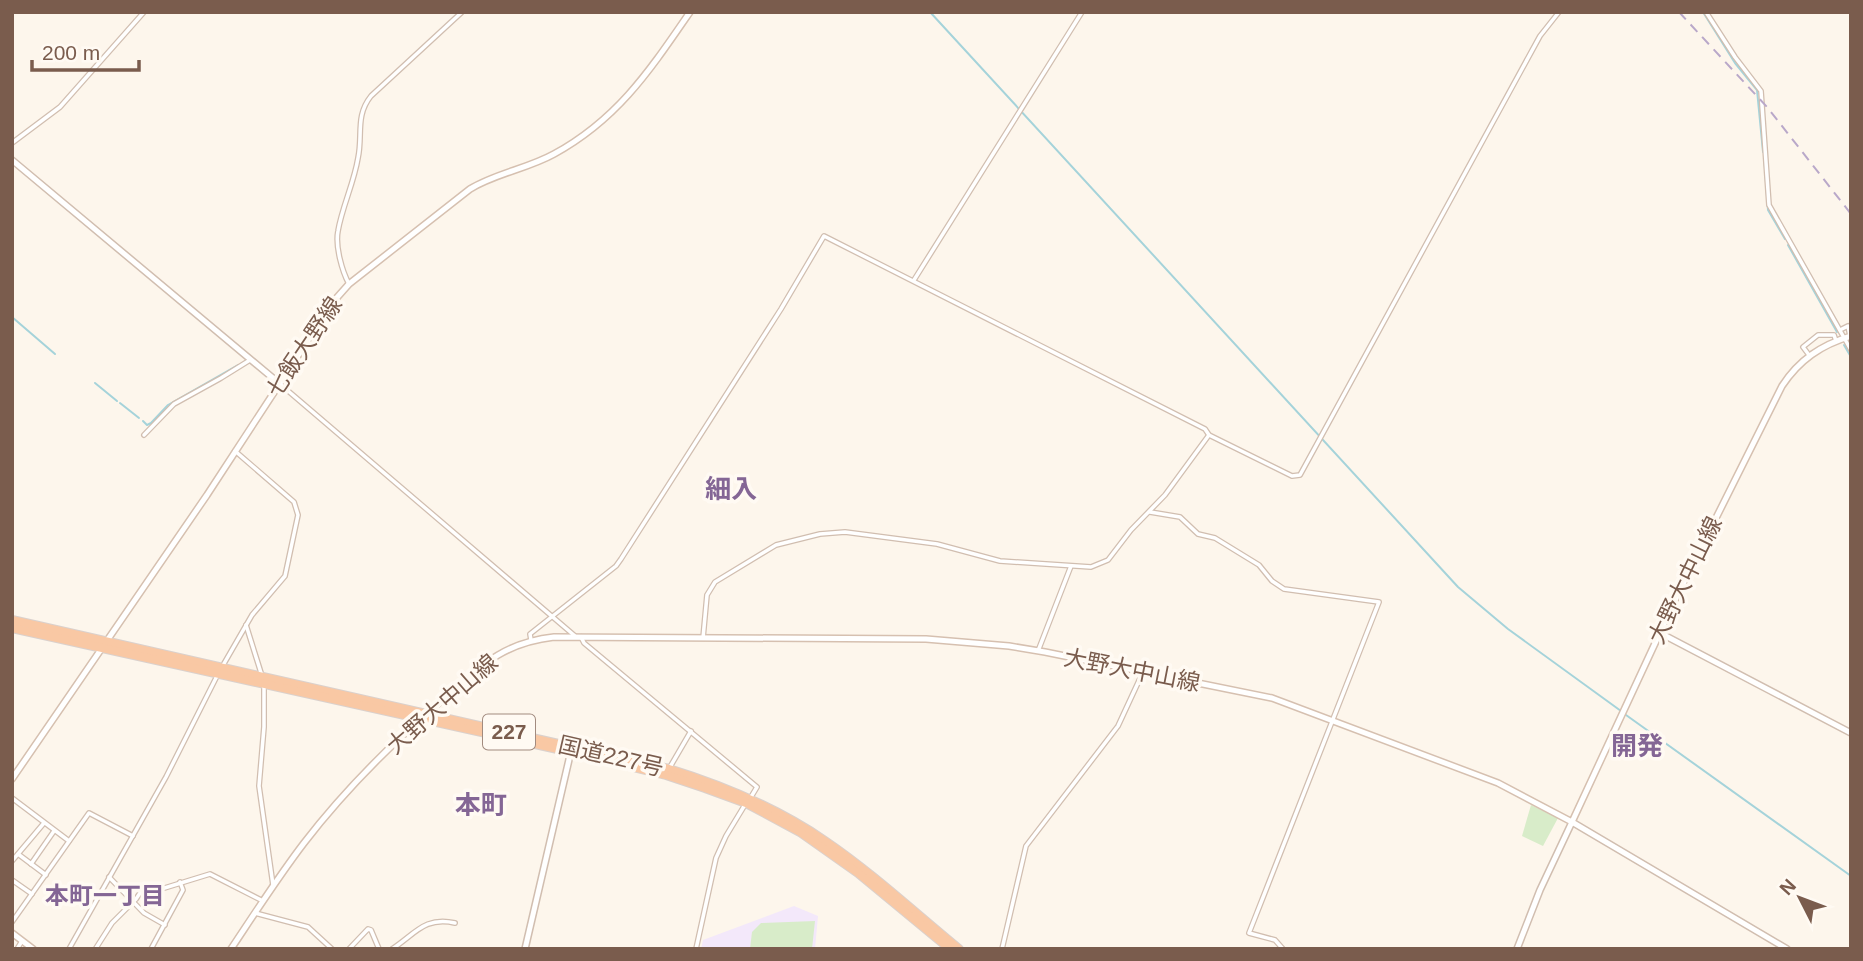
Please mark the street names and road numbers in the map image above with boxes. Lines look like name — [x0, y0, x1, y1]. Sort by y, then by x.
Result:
street label: 七飯大野線 — [261, 292, 347, 402]
street label: 大野大中山線 — [1643, 512, 1727, 648]
street label: 大野大中山線 — [1062, 644, 1202, 696]
street label: 大野大中山線 — [381, 649, 503, 759]
road number: 227 — [483, 714, 535, 750]
street label: 国道227号 — [556, 731, 666, 781]

